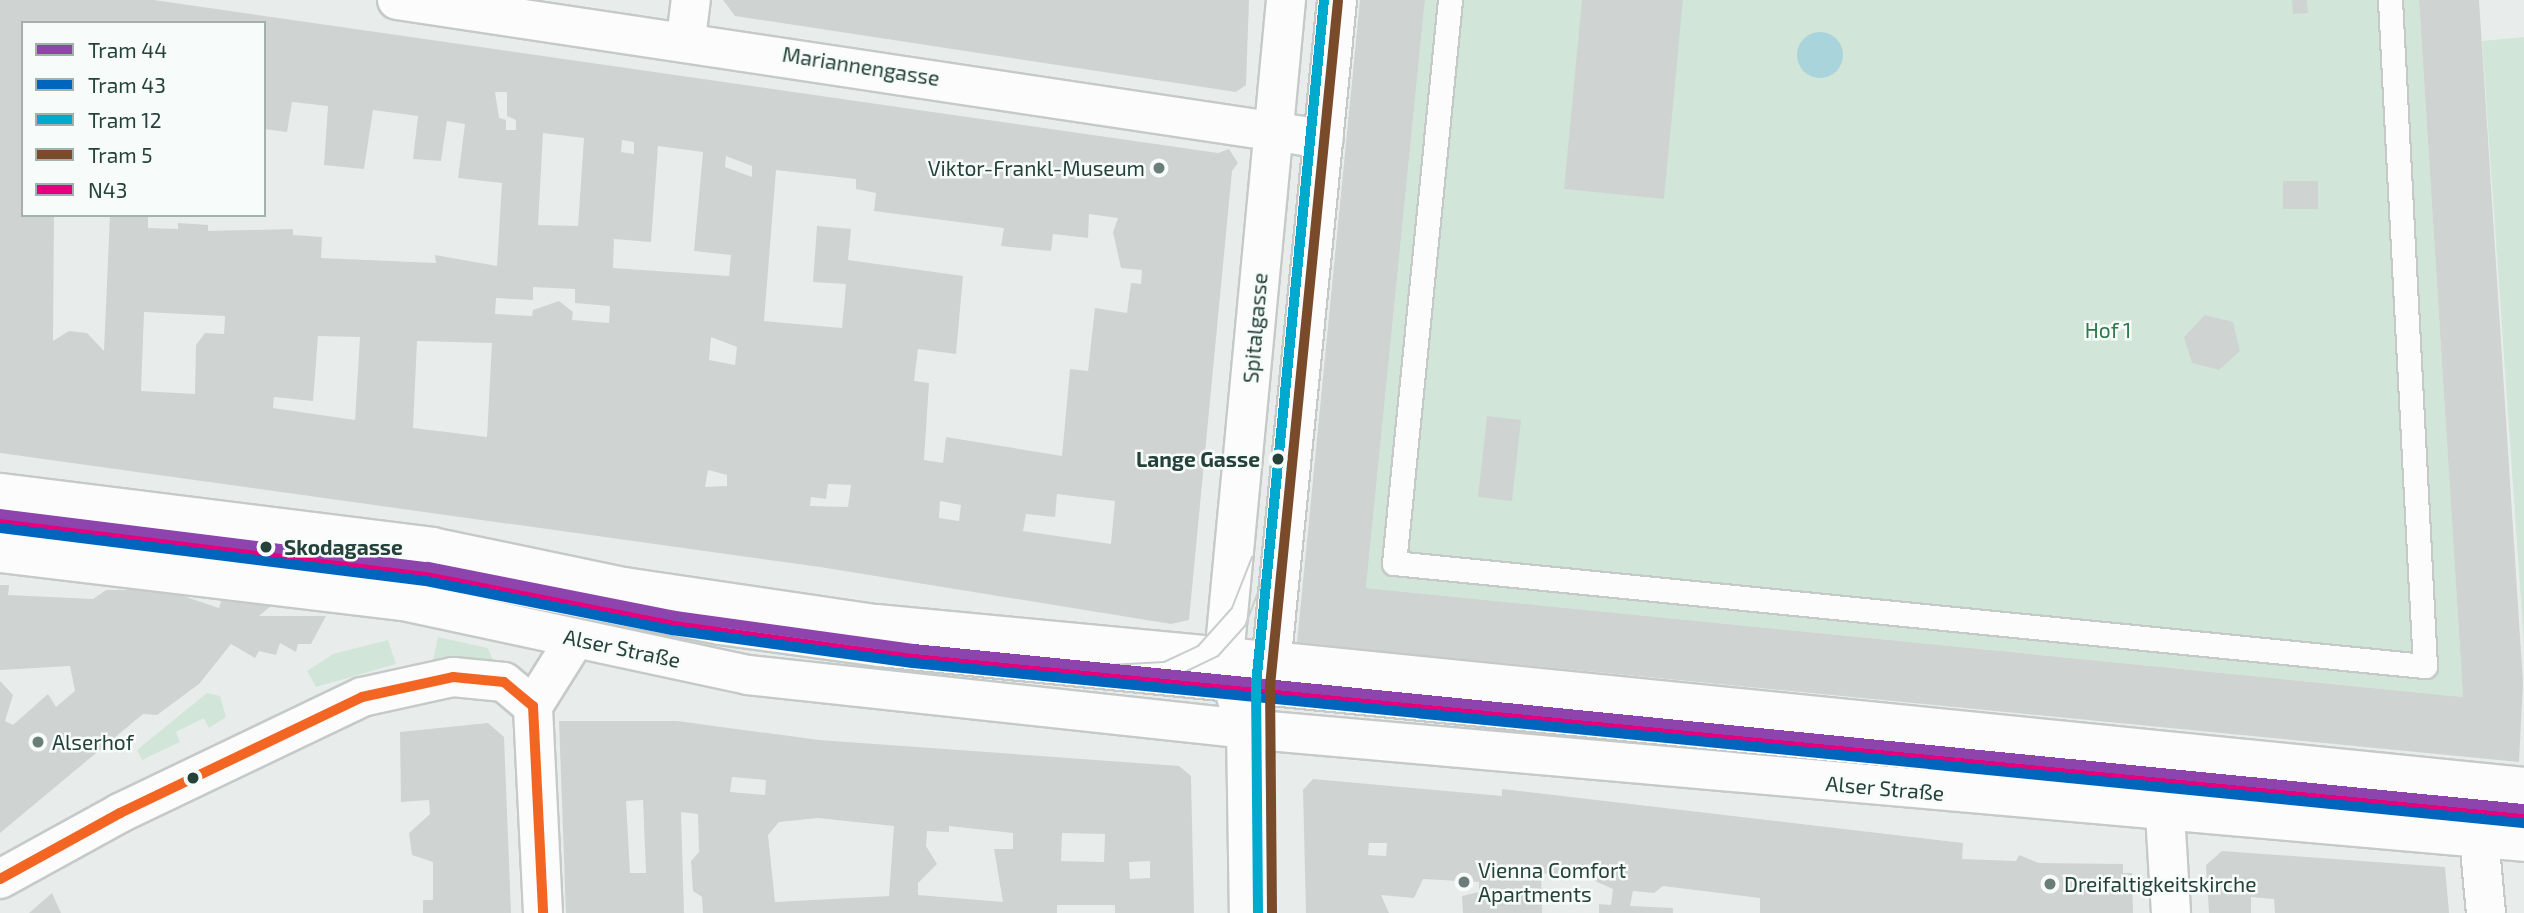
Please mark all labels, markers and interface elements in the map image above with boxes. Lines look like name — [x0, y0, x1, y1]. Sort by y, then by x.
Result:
legend — [21, 21, 266, 217]
text: Tram 44 — [88, 37, 167, 62]
street label: Mariannengasse — [781, 41, 941, 91]
text: Tram 43 — [88, 72, 166, 97]
text: Tram 12 — [88, 107, 161, 132]
text: Tram 5 — [88, 142, 153, 167]
place label: Viktor-Frankl-Museum — [928, 155, 1145, 181]
marker: Viktor-Frankl-Museum — [1151, 160, 1167, 176]
text: N43 — [88, 177, 127, 202]
street label: Spitalgasse — [1238, 272, 1272, 384]
park label: Hof 1 — [2085, 317, 2131, 343]
place label: Lange Gasse — [1136, 446, 1260, 472]
marker: Lange Gasse — [1266, 447, 1290, 471]
place label: Skodagasse — [284, 534, 403, 560]
marker: Skodagasse — [254, 535, 278, 559]
street label: Alser Straße — [561, 623, 683, 673]
place label: Alserhof — [52, 729, 134, 755]
marker: Alserhof — [30, 734, 46, 750]
street label: Alser Straße — [1824, 770, 1946, 806]
unlabelled marker — [186, 771, 200, 785]
place label: Vienna Comfort Apartments — [1478, 857, 1626, 907]
place label: Dreifaltigkeitskirche — [2064, 871, 2256, 897]
marker: Vienna Comfort Apartments — [1456, 874, 1472, 890]
marker: Dreifaltigkeitskirche — [2042, 876, 2058, 892]

